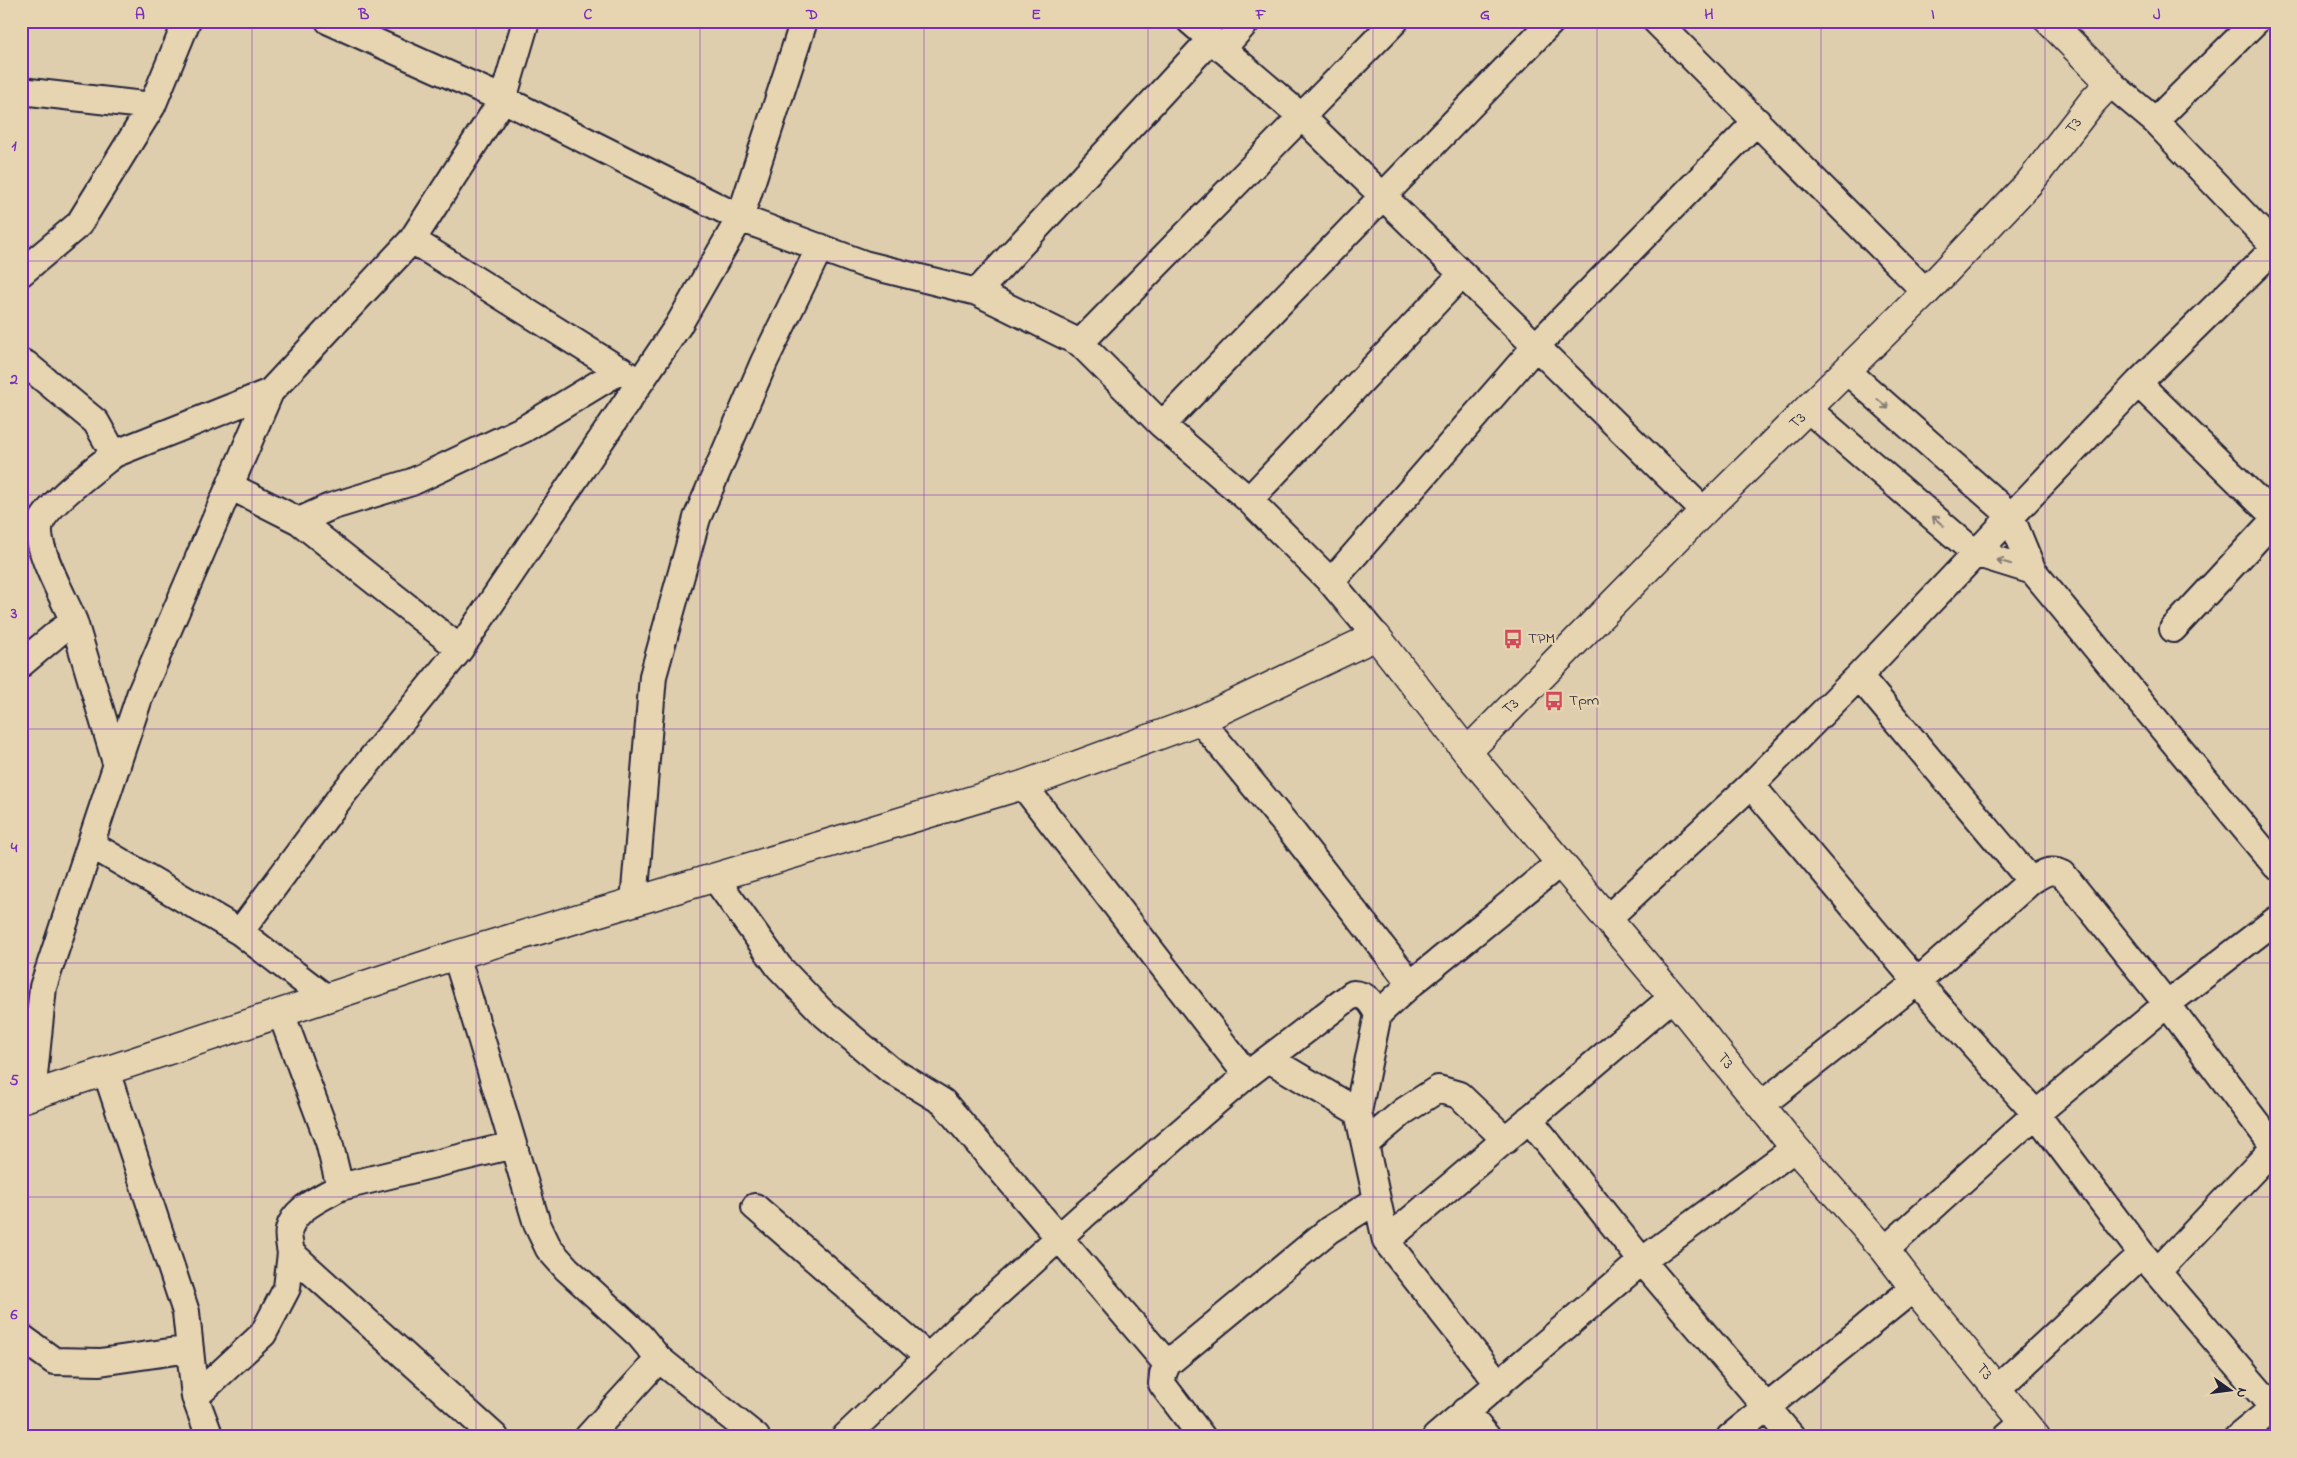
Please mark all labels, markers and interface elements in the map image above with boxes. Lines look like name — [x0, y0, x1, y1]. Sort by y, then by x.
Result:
text: A — [135, 3, 145, 27]
text: B — [358, 3, 370, 27]
text: C — [584, 3, 593, 27]
text: D — [805, 3, 818, 27]
text: E — [1031, 3, 1041, 27]
text: F — [1255, 3, 1267, 27]
text: G — [1480, 3, 1490, 27]
text: H — [1704, 3, 1714, 27]
text: I — [1931, 3, 1935, 27]
text: J — [2153, 3, 2161, 27]
street label: T3 — [2060, 112, 2088, 140]
text: 1 — [11, 134, 17, 158]
text: 2 — [9, 368, 18, 392]
one-way arrow — [1877, 398, 1890, 409]
street label: T3 — [1784, 407, 1812, 435]
one-way arrow — [1931, 515, 1944, 527]
one-way arrow — [1996, 557, 2012, 567]
text: 3 — [10, 602, 18, 626]
place label: TPM — [1528, 627, 1555, 651]
bus stop icon: TPM — [1502, 628, 1524, 650]
place label: Tpm — [1569, 689, 1599, 713]
bus stop icon: Tpm — [1543, 690, 1565, 712]
street label: T3 — [1497, 693, 1525, 721]
text: 4 — [10, 836, 18, 860]
street label: T3 — [1711, 1047, 1739, 1075]
text: 5 — [9, 1069, 19, 1093]
text: 6 — [9, 1303, 18, 1327]
street label: T3 — [1970, 1358, 1998, 1386]
north arrow — [2204, 1366, 2254, 1416]
text: N — [2230, 1386, 2252, 1400]

